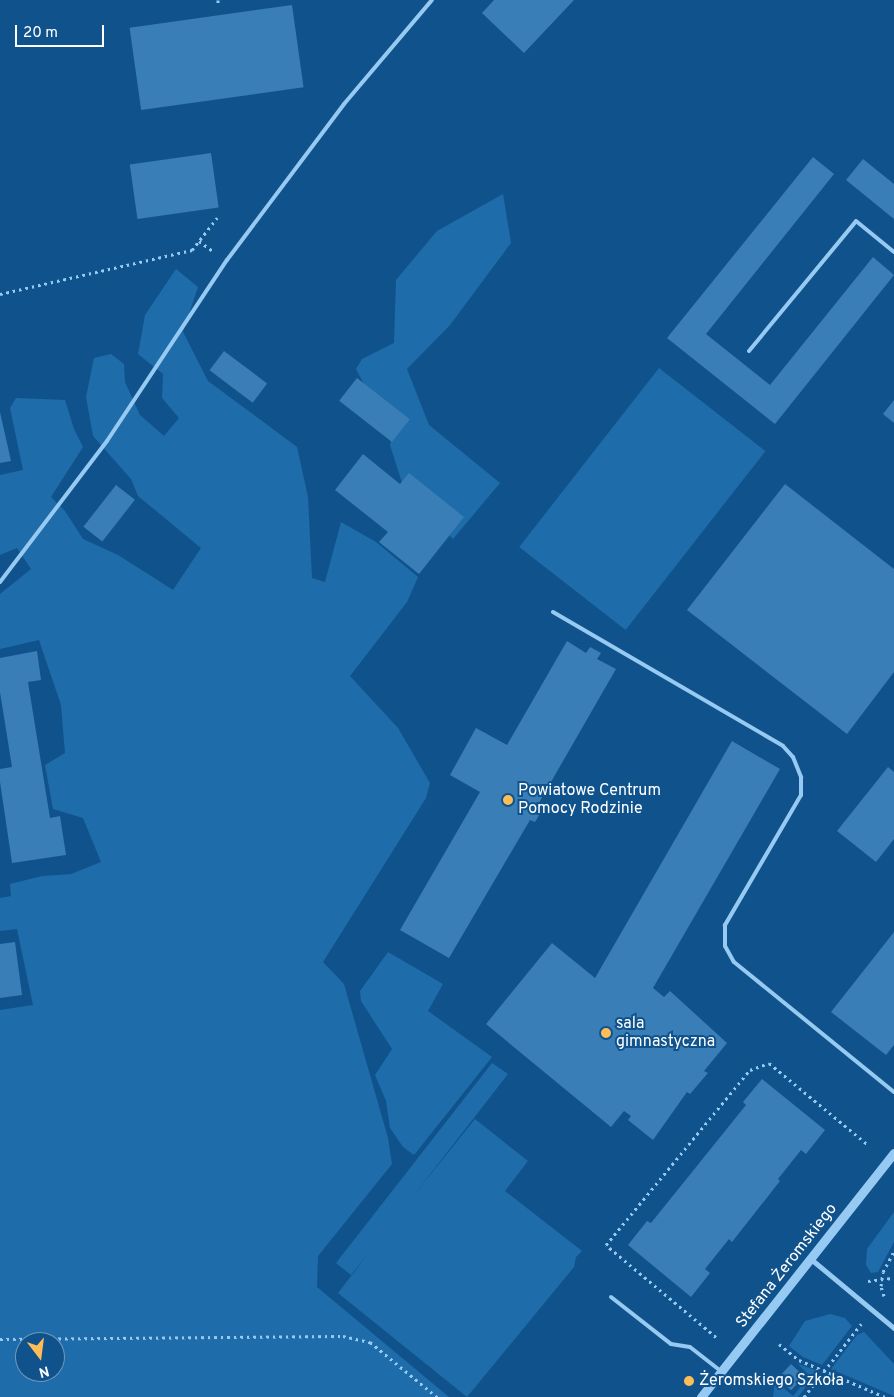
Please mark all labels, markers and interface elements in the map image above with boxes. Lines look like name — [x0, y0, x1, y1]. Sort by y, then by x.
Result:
scale bar — [18, 15, 106, 47]
text: 20 m — [23, 24, 58, 43]
place label: Powiatowe Centrum Pomocy Rodzinie — [518, 781, 661, 819]
marker: Powiatowe Centrum Pomocy Rodzinie — [502, 794, 514, 806]
place label: sala gimnastyczna — [616, 1014, 715, 1052]
marker: sala gimnastyczna — [600, 1027, 612, 1039]
street label: Stefana Żeromskiego — [732, 1200, 842, 1332]
north arrow — [15, 1332, 65, 1382]
text: N — [37, 1361, 51, 1381]
place label: Żeromskiego Szkoła — [699, 1371, 844, 1391]
marker: Żeromskiego Szkoła — [683, 1375, 695, 1387]

